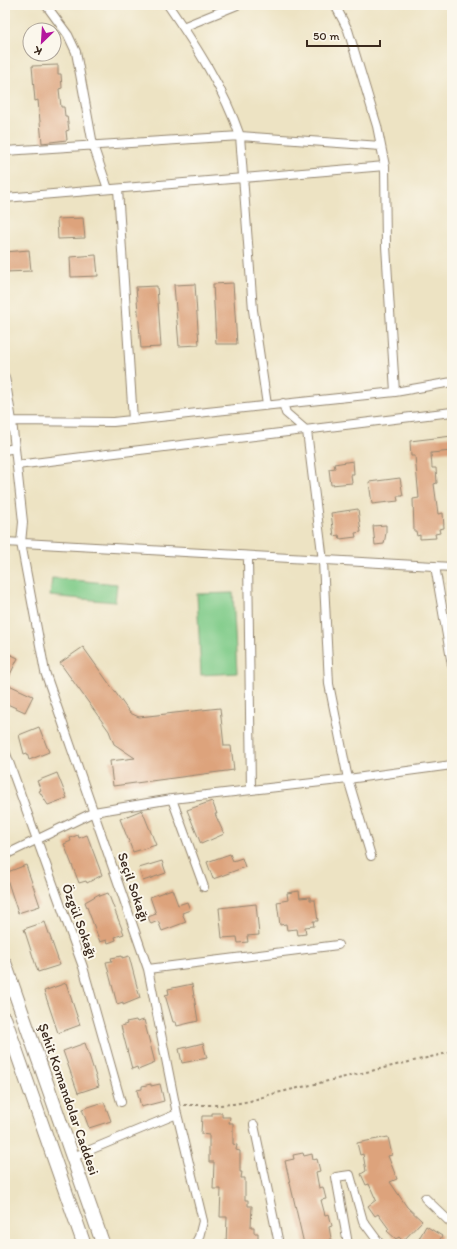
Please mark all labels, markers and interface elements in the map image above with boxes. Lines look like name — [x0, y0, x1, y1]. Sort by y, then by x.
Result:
north arrow — [22, 22, 62, 62]
scale bar — [307, 22, 380, 48]
text: 50 m — [313, 29, 339, 43]
text: K — [31, 43, 44, 58]
street label: Seçil Sokağı — [114, 850, 153, 924]
street label: Özgül Sokağı — [58, 881, 101, 961]
street label: Şehit Komandolar Caddesi — [35, 1021, 103, 1177]

